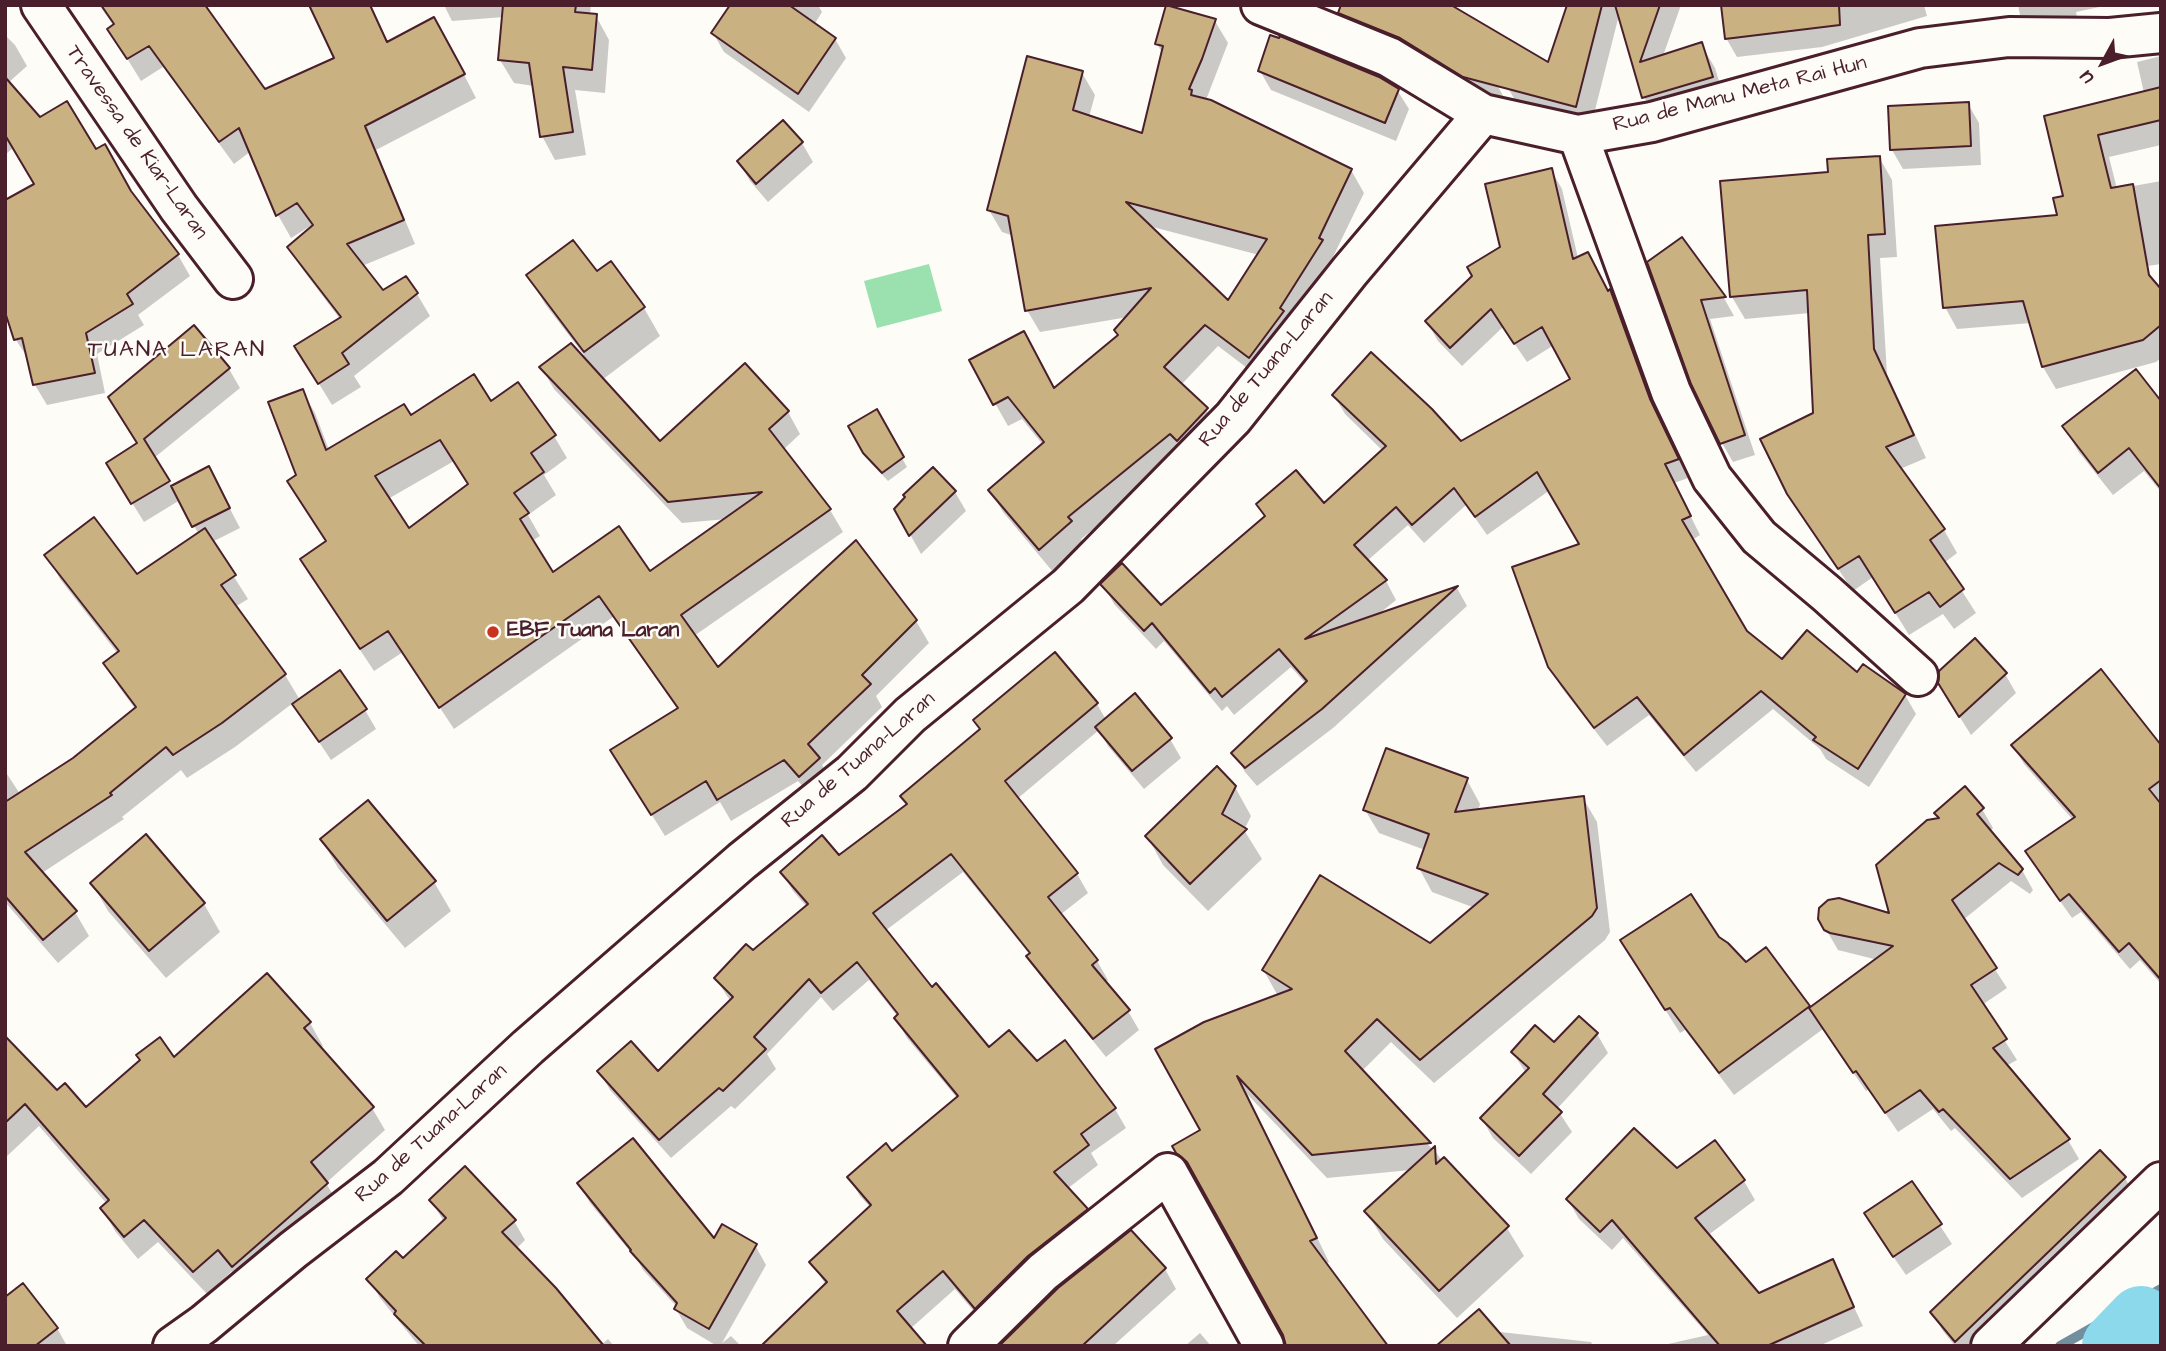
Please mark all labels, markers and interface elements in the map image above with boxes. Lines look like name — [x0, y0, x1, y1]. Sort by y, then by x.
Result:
north arrow — [2068, 28, 2138, 98]
street label: Travessa de Kiar-Laran — [59, 41, 213, 245]
street label: Rua de Manu Meta Rai Hun — [1611, 51, 1869, 139]
text: U — [2073, 64, 2100, 90]
street label: Rua de Tuana-Laran — [1195, 287, 1339, 453]
district label: TUANA LARAN — [89, 337, 265, 365]
place label: EBF Tuana Laran — [507, 619, 679, 645]
marker: EBF Tuana Laran — [485, 624, 501, 640]
street label: Rua de Tuana-Laran — [777, 687, 941, 835]
street label: Rua de Tuana-Laran — [351, 1059, 513, 1209]

